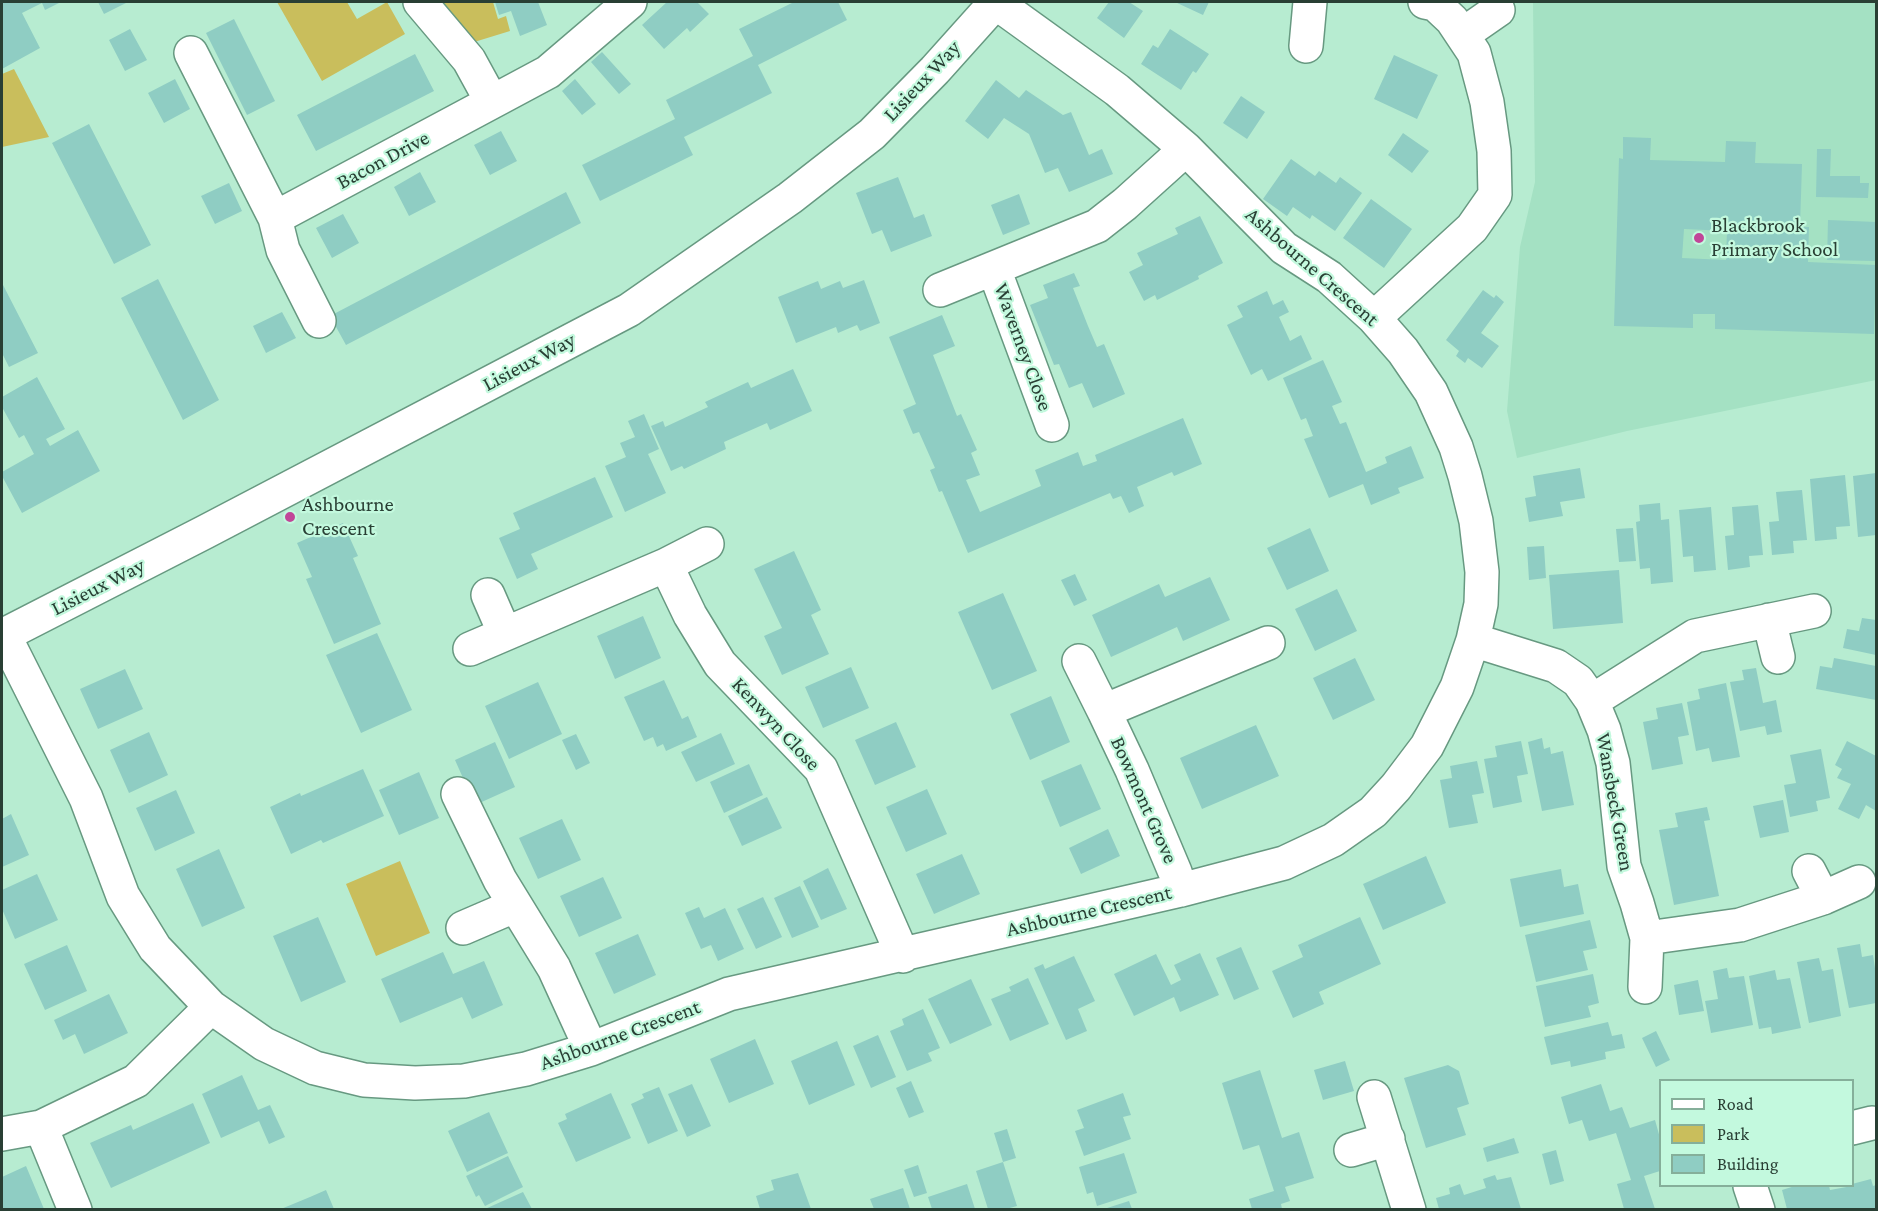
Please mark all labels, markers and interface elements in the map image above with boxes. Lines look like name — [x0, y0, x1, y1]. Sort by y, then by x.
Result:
street label: Lisieux Way — [878, 35, 966, 127]
street label: Bacon Drive — [332, 125, 434, 195]
street label: Ashbourne Crescent — [1240, 202, 1384, 332]
place label: Blackbrook Primary School — [1711, 213, 1838, 263]
marker: Blackbrook Primary School — [1692, 231, 1706, 245]
street label: Waverney Close — [988, 280, 1058, 414]
street label: Lisieux Way — [478, 327, 580, 397]
place label: Ashbourne Crescent — [302, 492, 394, 542]
marker: Ashbourne Crescent — [283, 510, 297, 524]
street label: Lisieux Way — [47, 553, 149, 621]
street label: Kenwyn Close — [726, 672, 826, 776]
street label: Wansbeck Green — [1590, 731, 1640, 873]
street label: Bowmont Grove — [1105, 733, 1183, 867]
street label: Ashbourne Crescent — [1004, 880, 1174, 942]
street label: Ashbourne Crescent — [536, 994, 704, 1076]
legend — [1659, 1079, 1854, 1187]
text: Road — [1717, 1094, 1754, 1114]
text: Park — [1717, 1124, 1749, 1144]
text: Building — [1717, 1154, 1778, 1174]

